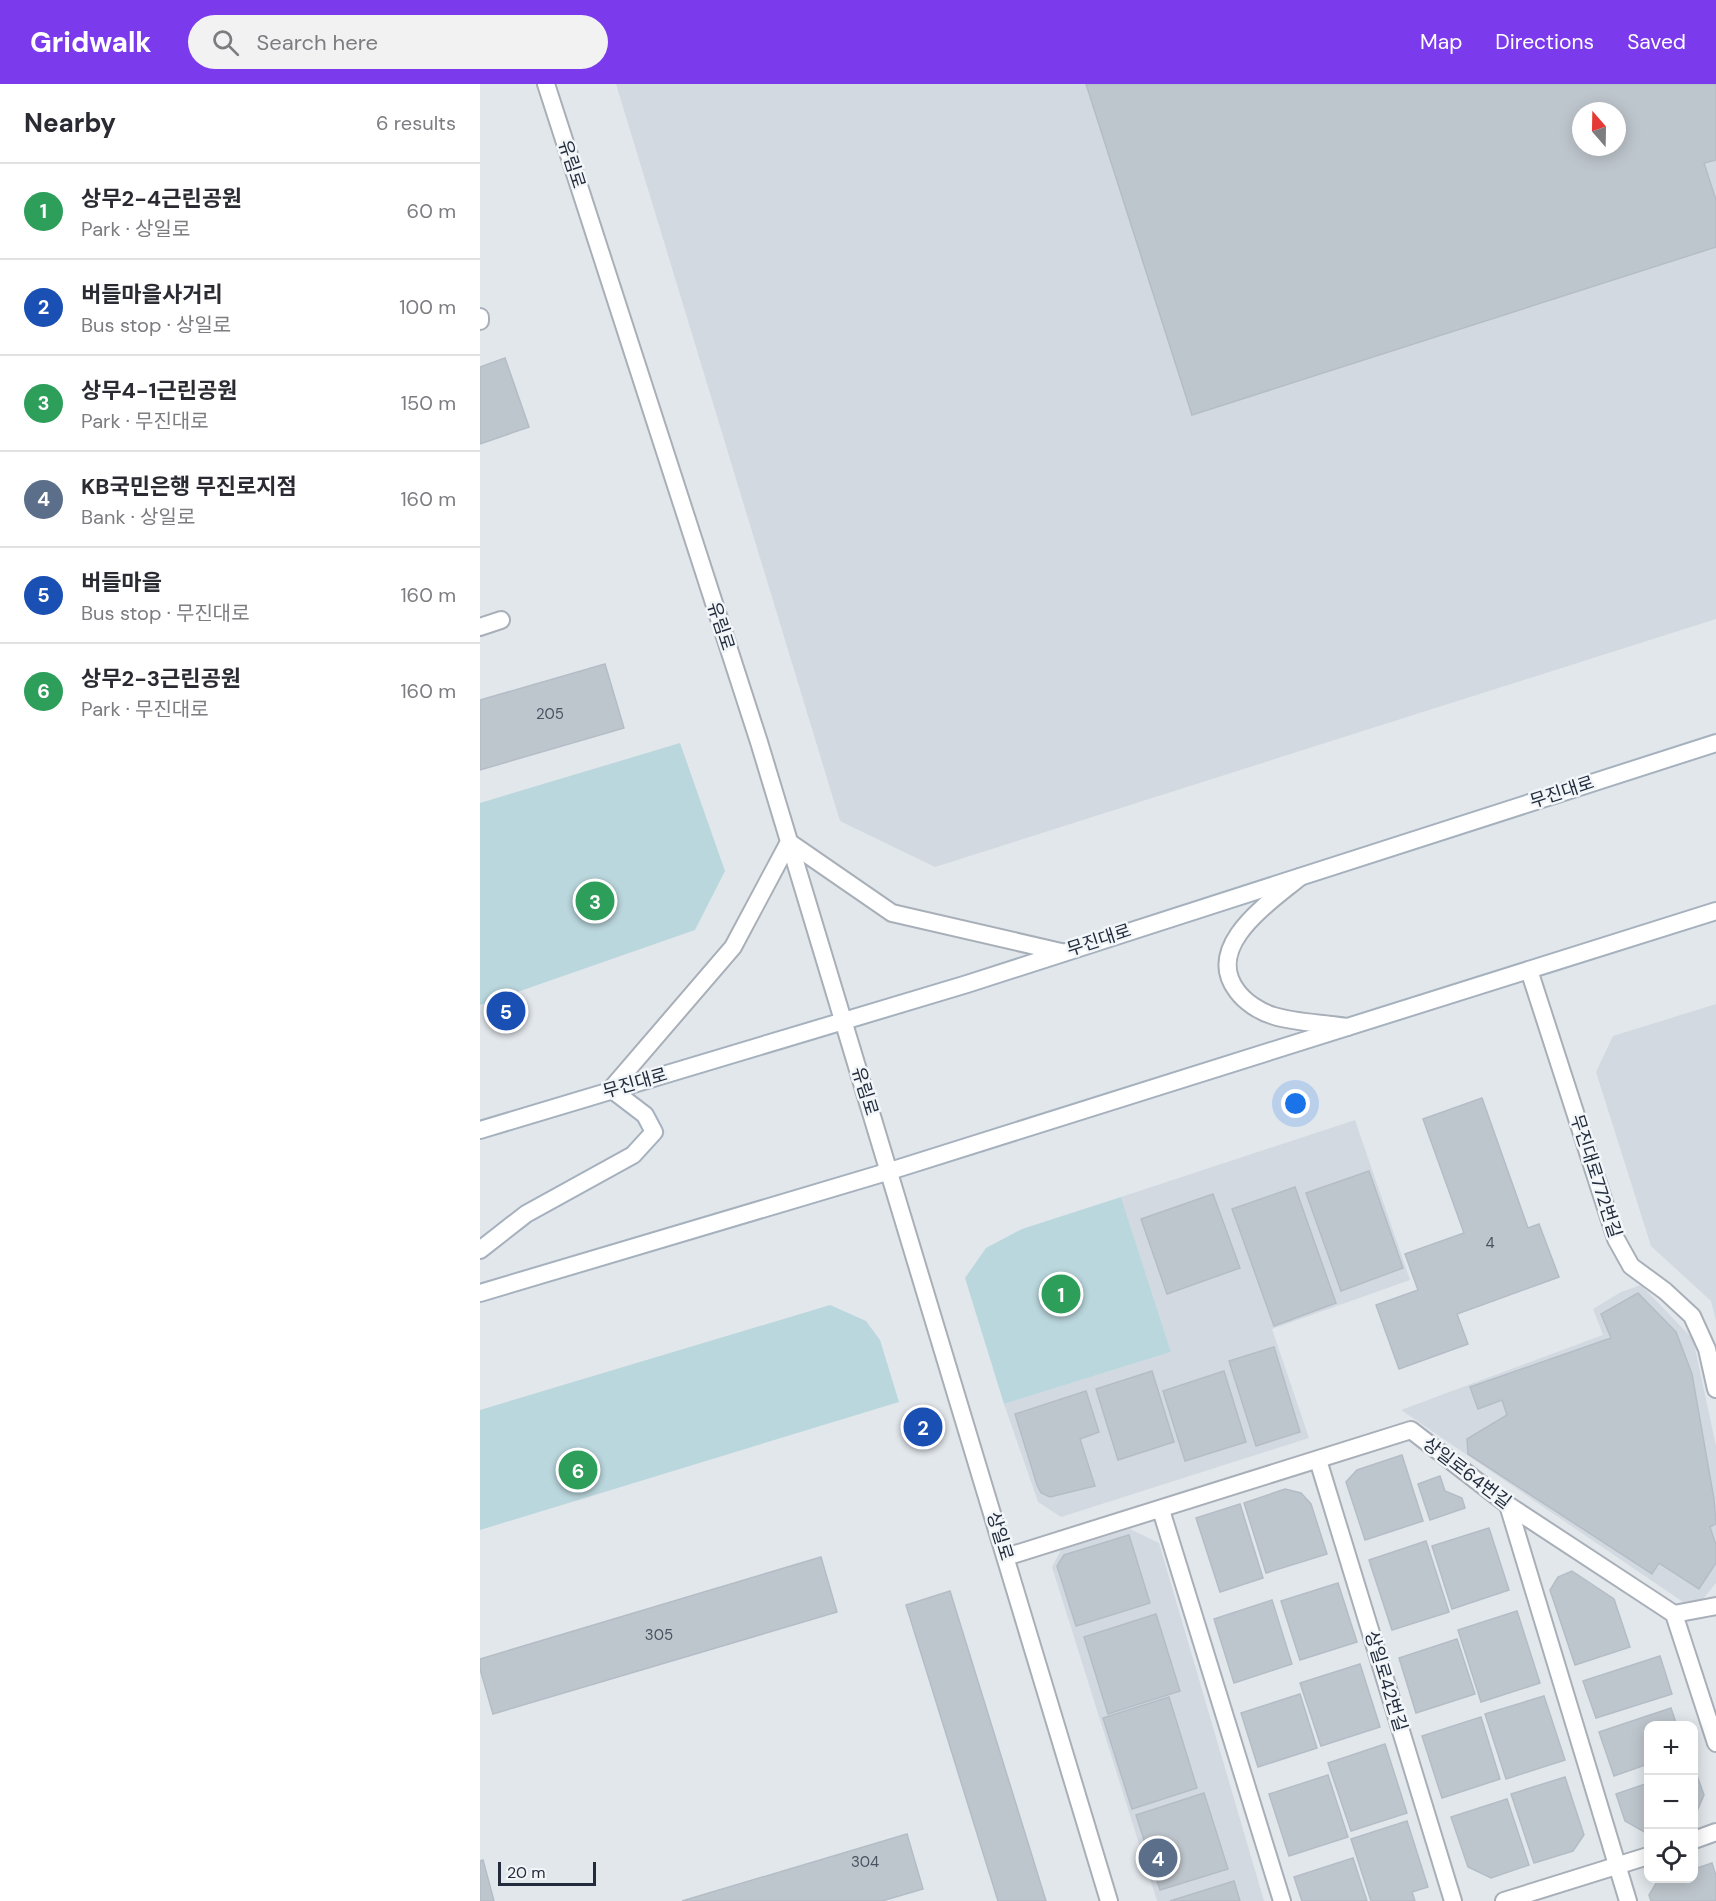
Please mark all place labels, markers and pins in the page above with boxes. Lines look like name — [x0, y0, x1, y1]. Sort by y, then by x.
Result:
pin: 3 — [576, 878, 614, 924]
pin: 5 — [486, 988, 526, 1034]
pin: 1 — [1042, 1272, 1080, 1316]
pin: 2 — [904, 1404, 942, 1450]
pin: 6 — [558, 1448, 598, 1492]
pin: 4 — [1138, 1836, 1178, 1880]

